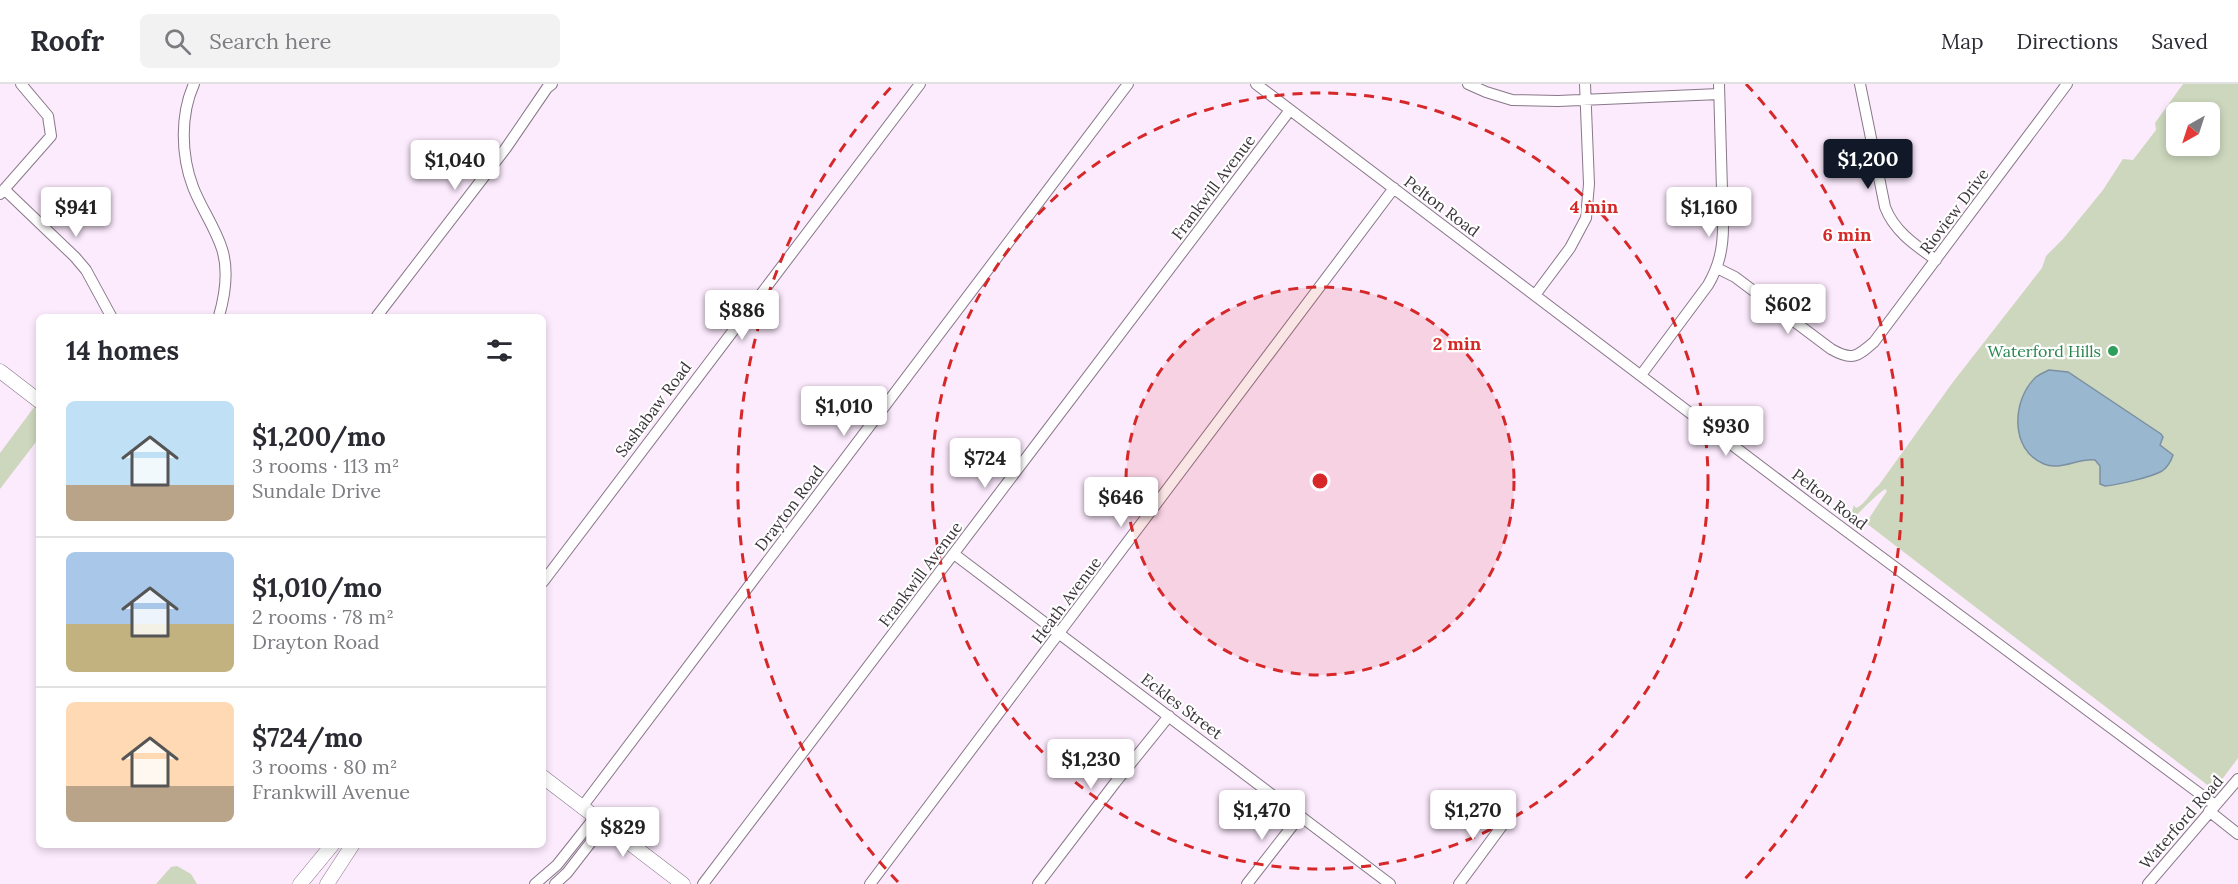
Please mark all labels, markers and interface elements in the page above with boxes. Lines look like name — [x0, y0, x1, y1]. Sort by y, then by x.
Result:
search box — [140, 14, 560, 68]
text: Roofr — [30, 23, 104, 59]
icon: search — [161, 25, 194, 58]
text: Search here — [209, 27, 331, 55]
text: Map — [1941, 28, 1984, 55]
text: Directions — [2017, 28, 2118, 55]
text: Saved — [2151, 28, 2208, 55]
north arrow — [2166, 102, 2220, 156]
map controls — [2166, 102, 2220, 156]
street label: Frankwill Avenue — [1167, 130, 1259, 244]
pin: $1,200 — [1819, 139, 1917, 190]
pin: $1,040 — [406, 140, 504, 191]
text: $1,200 — [1838, 146, 1898, 171]
text: $1,040 — [425, 147, 485, 172]
street label: Rioview Drive — [1915, 164, 1993, 258]
street label: Pelton Road — [1400, 171, 1484, 241]
pin: $941 — [40, 187, 112, 238]
pin: $1,160 — [1660, 187, 1758, 238]
text: $941 — [55, 194, 97, 219]
text: $1,160 — [1680, 194, 1738, 219]
text: 4 min — [1570, 195, 1619, 218]
text: 6 min — [1822, 223, 1872, 246]
pin: $602 — [1752, 284, 1824, 335]
pin: $886 — [706, 290, 778, 341]
text: $602 — [1765, 291, 1811, 316]
text: $886 — [719, 297, 765, 322]
text: 2 min — [1433, 332, 1482, 355]
text: 14 homes — [66, 334, 179, 367]
icon: filters — [483, 334, 516, 367]
place label: Waterford Hills — [1988, 341, 2101, 361]
marker: Waterford Hills — [2106, 344, 2120, 358]
street label: Sashabaw Road — [611, 357, 696, 461]
pin: $1,010 — [795, 386, 893, 437]
text: $1,010 — [815, 393, 873, 418]
pin: $930 — [1690, 406, 1762, 457]
text: $930 — [1702, 413, 1750, 438]
text: $1,200/mo — [252, 420, 386, 453]
icon: home — [114, 425, 186, 497]
pin: $724 — [949, 438, 1021, 489]
text: $724 — [964, 445, 1006, 470]
text: 3 rooms · 113 m² — [252, 453, 400, 478]
street label: Drayton Road — [750, 461, 828, 555]
street label: Pelton Road — [1788, 464, 1872, 534]
centre of rings — [1310, 471, 1330, 491]
pin: $646 — [1085, 477, 1157, 528]
text: Sundale Drive — [252, 478, 381, 503]
text: $646 — [1098, 484, 1144, 509]
street label: Frankwill Avenue — [874, 517, 966, 631]
street label: Heath Avenue — [1027, 553, 1105, 647]
text: $1,010/mo — [252, 571, 382, 604]
icon: home — [114, 576, 186, 648]
text: 2 rooms · 78 m² — [252, 604, 394, 629]
text: Drayton Road — [252, 629, 379, 654]
street label: Eckles Street — [1137, 669, 1227, 744]
text: $724/mo — [252, 721, 363, 754]
icon: home — [114, 726, 186, 798]
pin: $1,230 — [1042, 739, 1140, 790]
text: $1,230 — [1061, 746, 1121, 771]
text: 3 rooms · 80 m² — [252, 754, 397, 779]
street label: Waterford Road — [2135, 771, 2227, 873]
text: Frankwill Avenue — [252, 779, 410, 804]
pin: $1,470 — [1213, 790, 1311, 841]
pin: $1,270 — [1424, 790, 1522, 841]
text: $1,470 — [1233, 797, 1291, 822]
text: $1,270 — [1444, 797, 1502, 822]
pin: $829 — [587, 807, 659, 858]
text: $829 — [600, 814, 646, 839]

